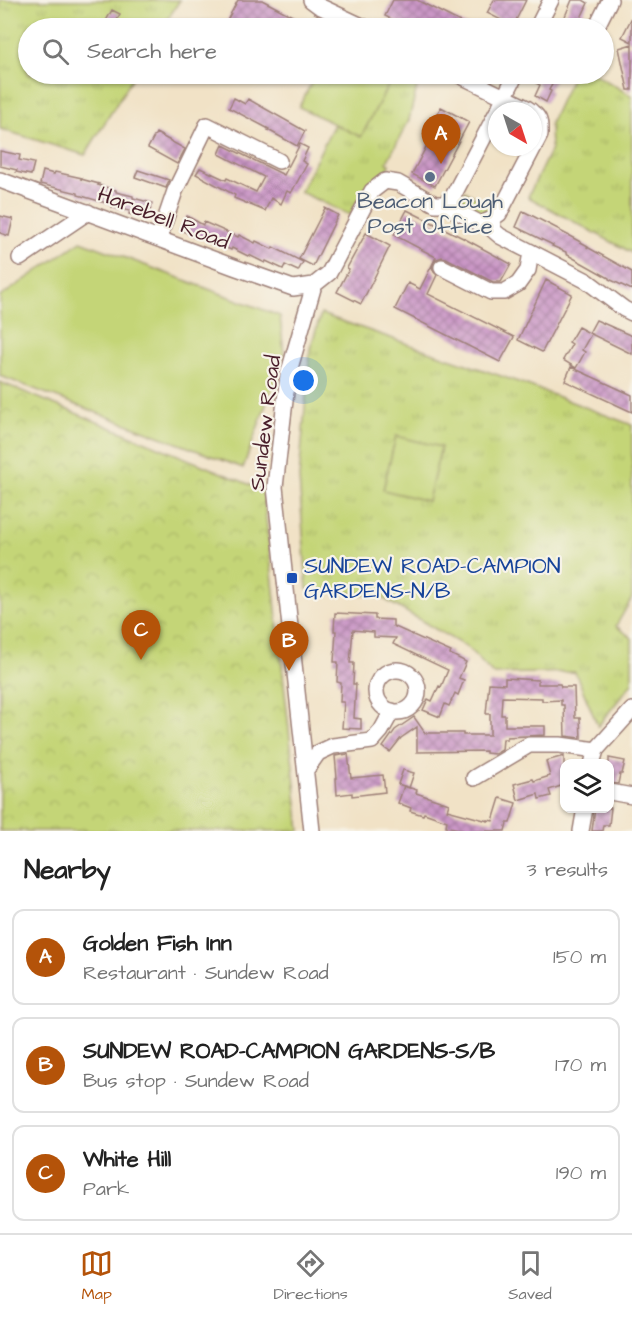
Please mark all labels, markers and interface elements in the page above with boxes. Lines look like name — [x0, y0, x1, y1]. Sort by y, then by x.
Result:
search box — [18, 18, 614, 84]
icon: search — [39, 35, 72, 68]
text: Search here — [87, 36, 217, 67]
north arrow — [488, 102, 542, 156]
pin: A — [422, 114, 460, 164]
marker: Beacon Lough Post Office — [423, 170, 437, 184]
street label: Harebell Road — [93, 179, 234, 258]
place label: Beacon Lough Post Office — [357, 186, 503, 242]
street label: Sundew Road — [242, 353, 289, 493]
your location — [289, 366, 318, 395]
place label: SUNDEW ROAD-CAMPION GARDENS-N/B — [304, 551, 561, 607]
marker: SUNDEW ROAD-CAMPION GARDENS-N/B — [285, 571, 299, 585]
pin: C — [122, 610, 160, 660]
pin: B — [270, 622, 308, 671]
map controls — [560, 759, 614, 813]
button: layers — [560, 759, 614, 813]
text: Nearby — [24, 852, 111, 888]
text: 3 results — [526, 856, 608, 884]
text: Golden Fish Inn — [83, 928, 232, 959]
text: A — [39, 943, 52, 971]
text: 150 m — [553, 943, 606, 971]
text: Restaurant · Sundew Road — [83, 959, 329, 987]
text: SUNDEW ROAD-CAMPION GARDENS-S/B — [83, 1036, 495, 1067]
text: B — [38, 1051, 53, 1079]
text: 170 m — [555, 1051, 606, 1079]
text: Bus stop · Sundew Road — [83, 1067, 309, 1095]
text: White Hill — [83, 1144, 171, 1175]
text: C — [38, 1159, 53, 1187]
text: 190 m — [556, 1159, 606, 1187]
text: Park — [83, 1175, 129, 1203]
tab: Map — [80, 1247, 113, 1305]
tab: Directions — [274, 1247, 348, 1305]
tab: Saved — [508, 1247, 552, 1305]

